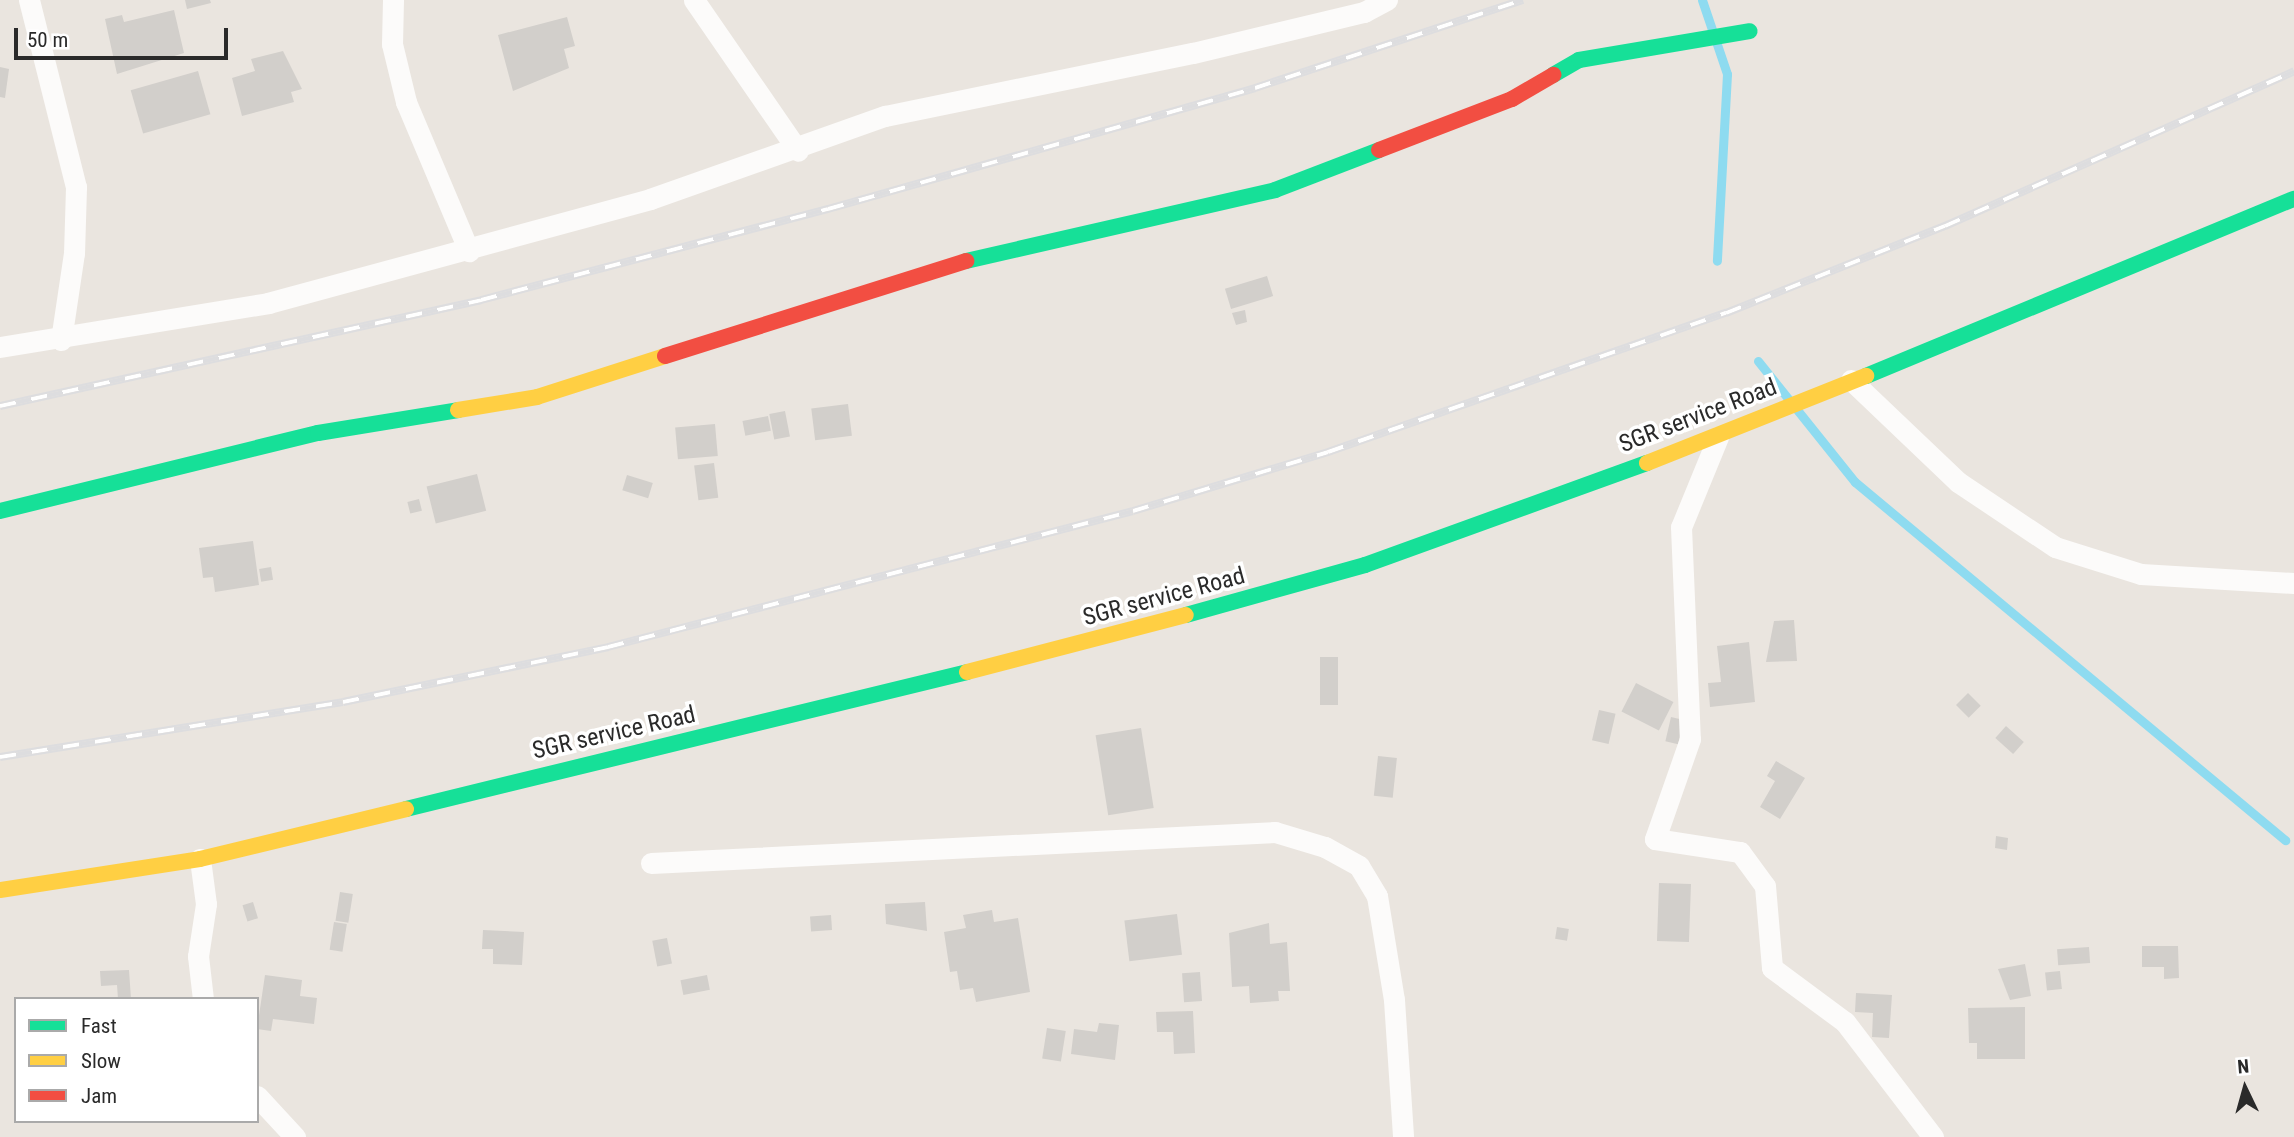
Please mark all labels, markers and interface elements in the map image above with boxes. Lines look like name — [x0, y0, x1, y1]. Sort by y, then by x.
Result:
scale bar — [18, 14, 231, 58]
text: 50 m — [27, 28, 68, 52]
street label: SGR service Road — [1615, 373, 1781, 459]
street label: SGR service Road — [1080, 562, 1248, 632]
street label: SGR service Road — [530, 700, 698, 766]
legend — [14, 997, 259, 1123]
text: Fast — [81, 1014, 117, 1038]
text: Slow — [81, 1049, 121, 1073]
north arrow — [2210, 1053, 2280, 1123]
text: N — [2236, 1055, 2250, 1079]
text: Jam — [81, 1084, 117, 1108]

